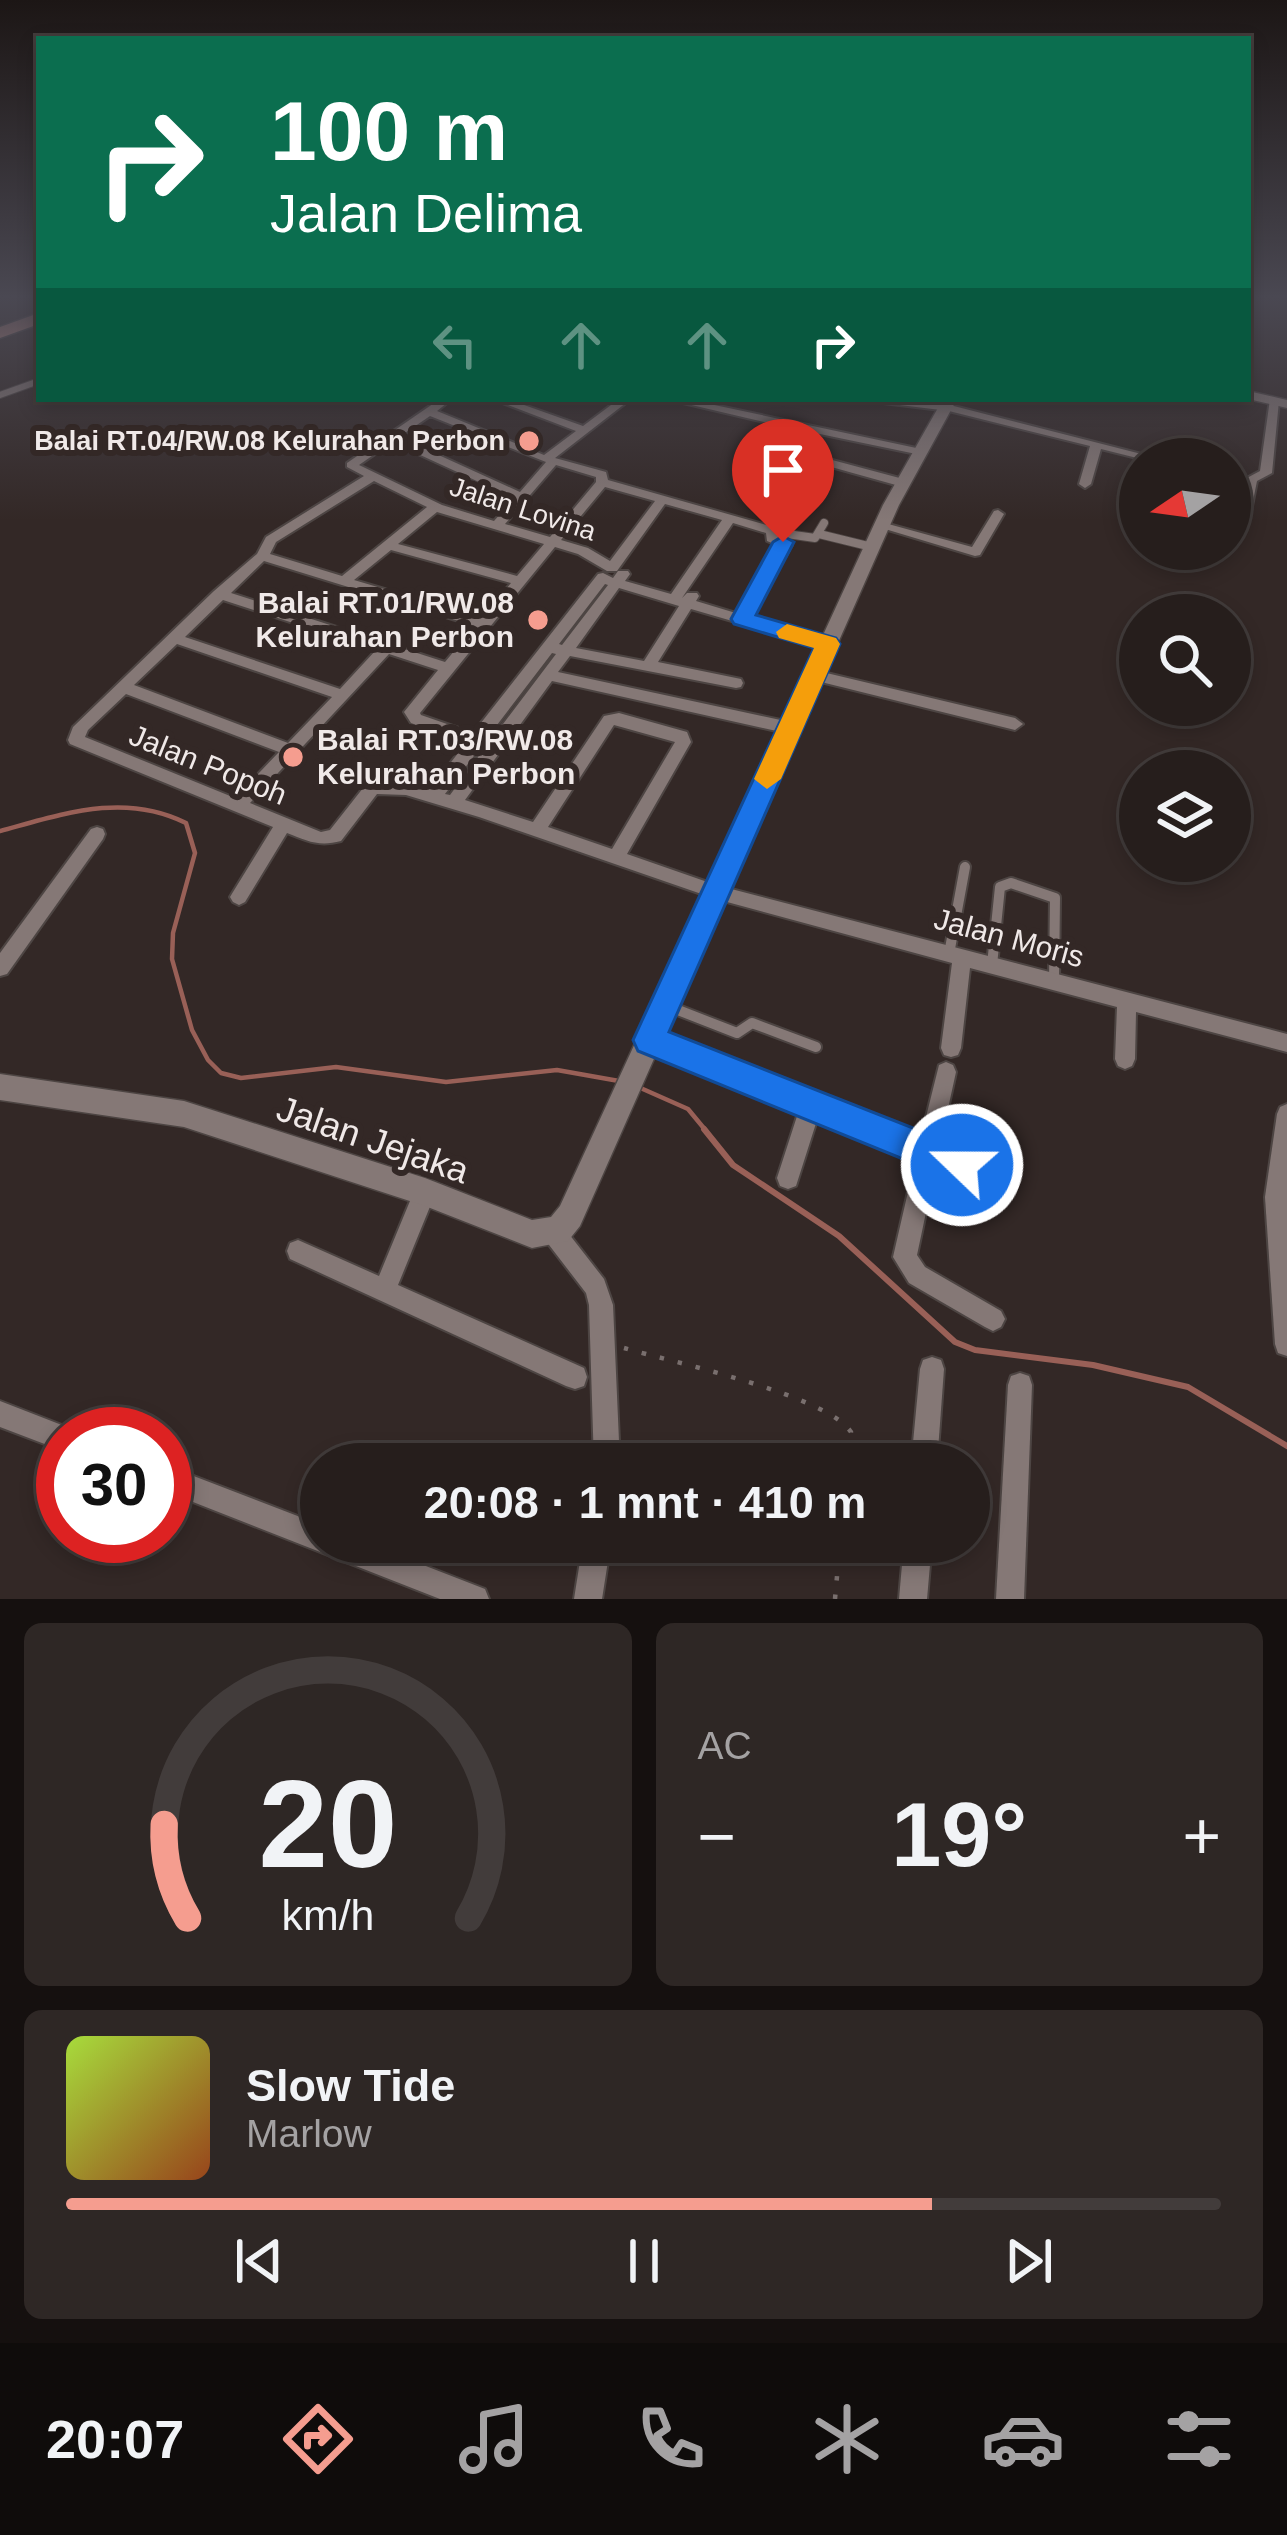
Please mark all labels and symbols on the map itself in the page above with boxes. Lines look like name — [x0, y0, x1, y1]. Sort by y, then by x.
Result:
pin — [732, 419, 834, 542]
place label: Balai RT.04/RW.08 Kelurahan Perbon — [34, 426, 505, 456]
marker: Balai RT.04/RW.08 Kelurahan Perbon — [516, 428, 542, 454]
north arrow — [1119, 438, 1251, 570]
street label: Jalan Lovina — [446, 471, 601, 547]
place label: Balai RT.01/RW.08 Kelurahan Perbon — [256, 586, 514, 653]
marker: Balai RT.01/RW.08 Kelurahan Perbon — [525, 607, 551, 633]
street label: Jalan Popoh — [125, 718, 292, 811]
place label: Balai RT.03/RW.08 Kelurahan Perbon — [317, 723, 575, 790]
marker: Balai RT.03/RW.08 Kelurahan Perbon — [280, 744, 306, 770]
street label: Jalan Moris — [931, 902, 1087, 973]
street label: Jalan Jejaka — [272, 1088, 475, 1192]
position arrow — [899, 1102, 1025, 1228]
speed limit sign: 30 — [36, 1407, 192, 1563]

